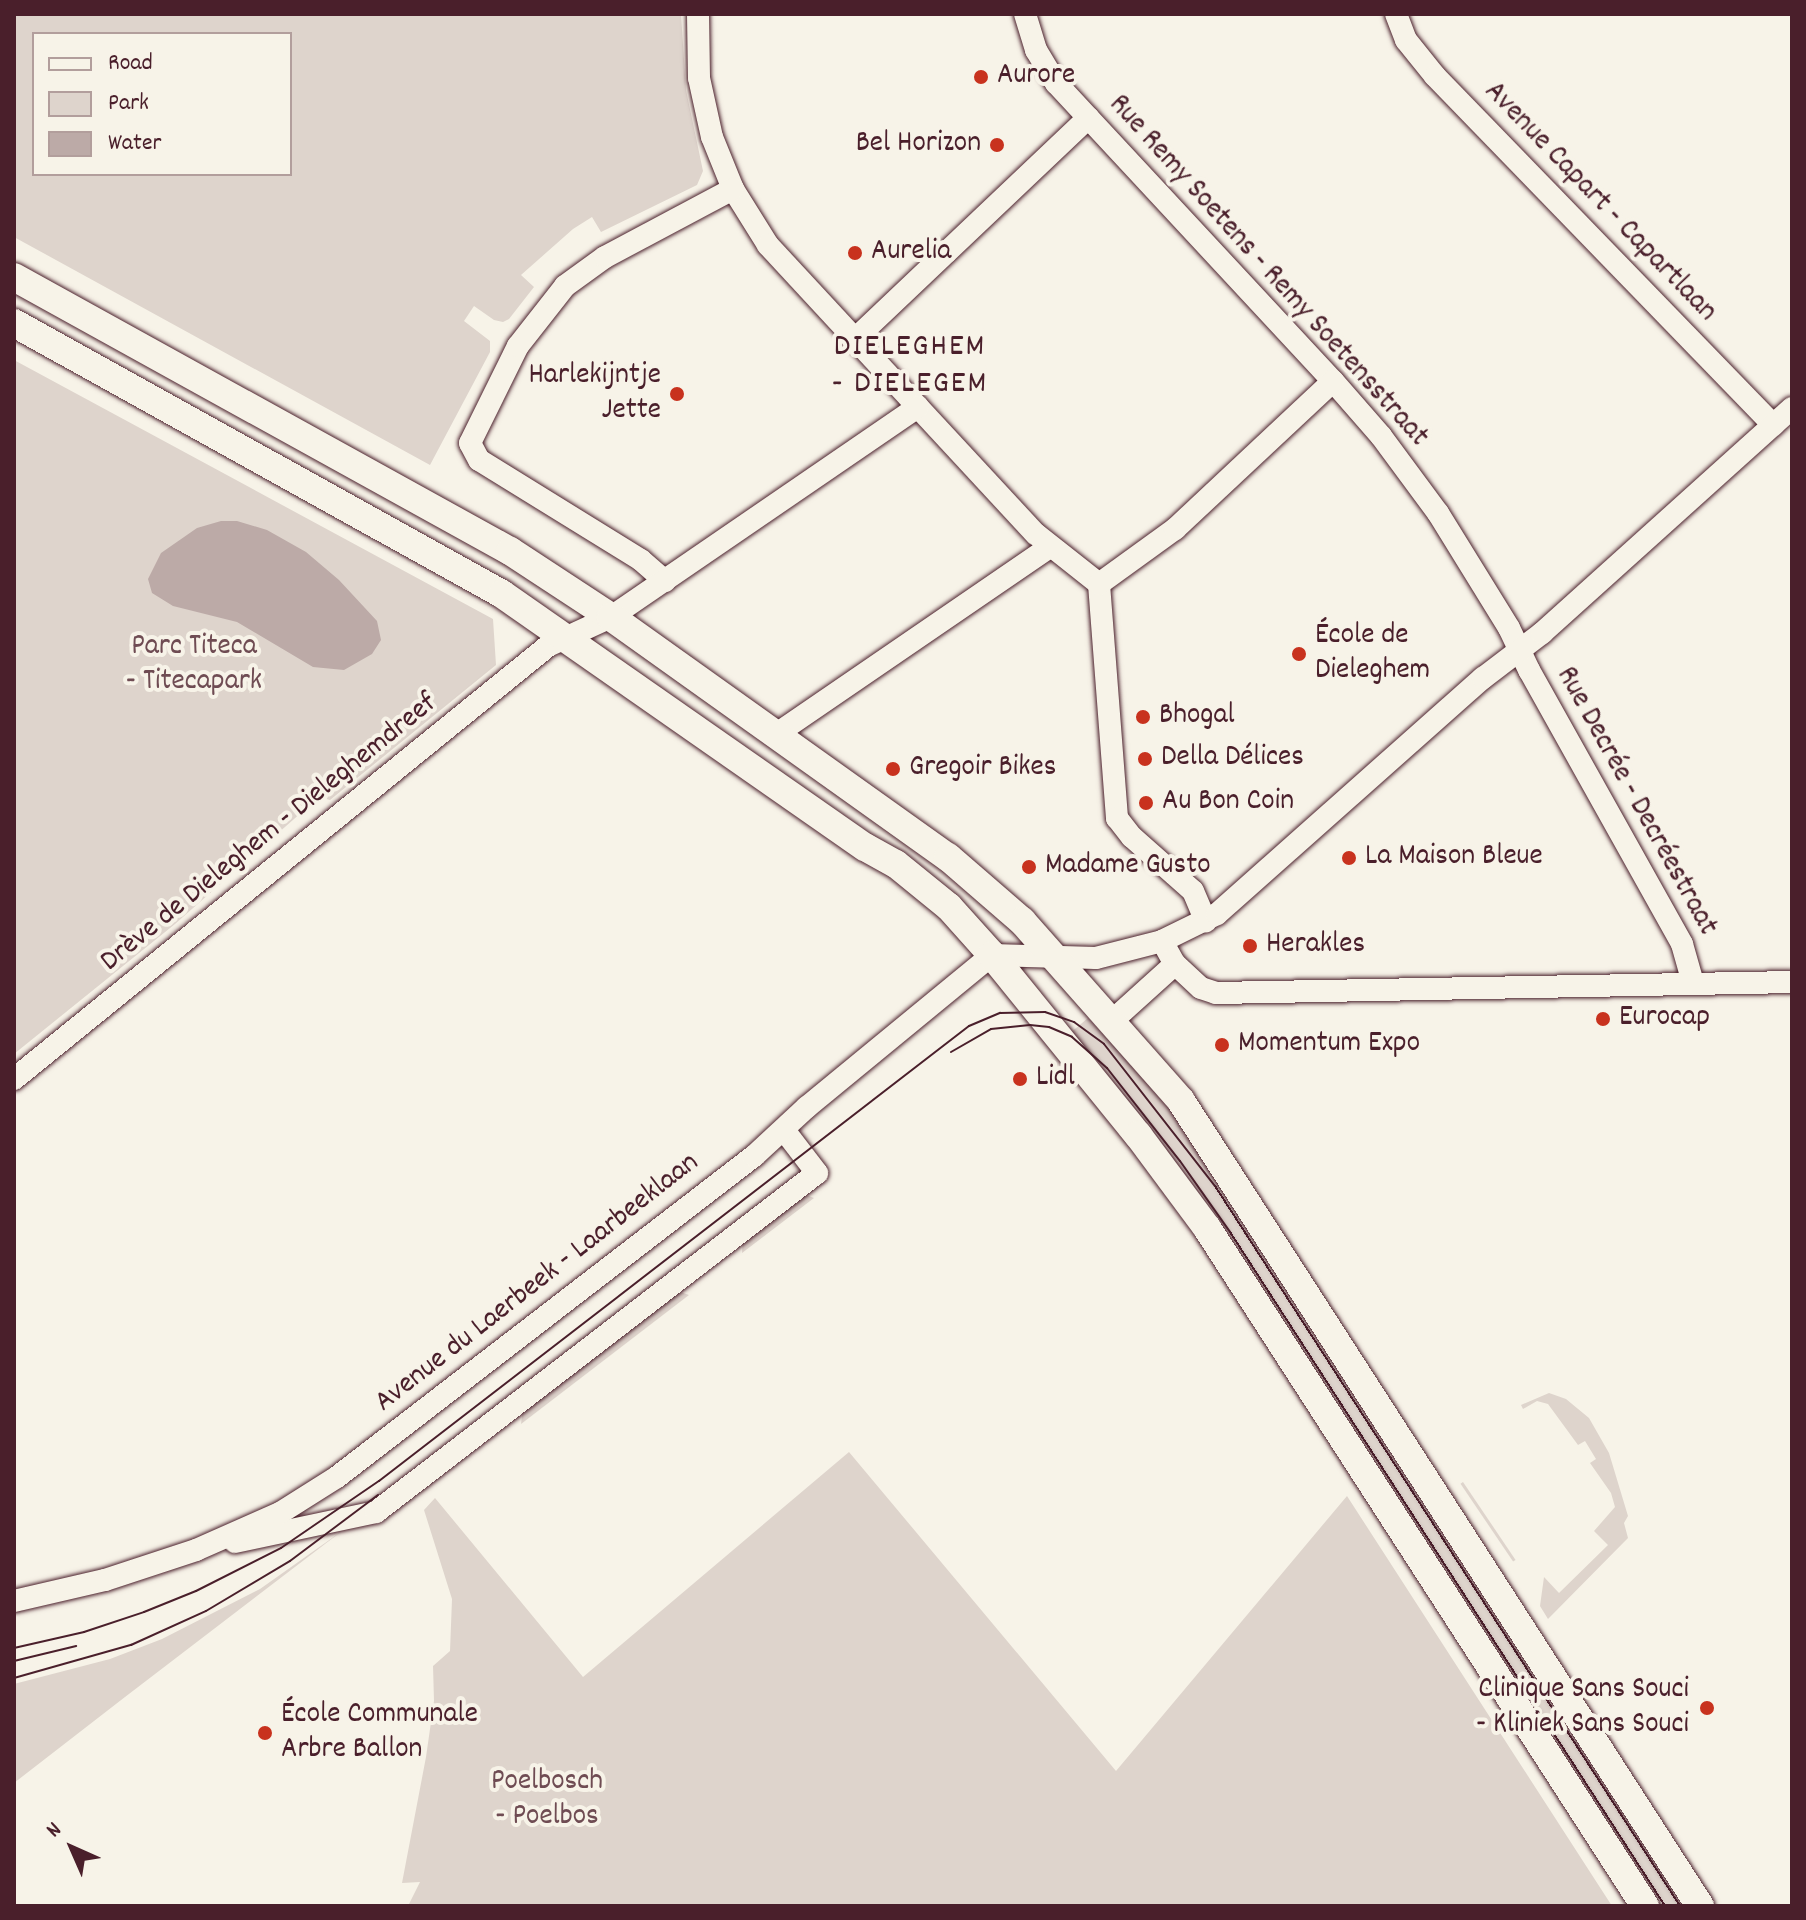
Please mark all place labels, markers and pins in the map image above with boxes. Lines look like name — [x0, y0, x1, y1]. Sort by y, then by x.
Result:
place label: Aurore — [997, 59, 1075, 95]
marker: Aurore — [972, 68, 990, 86]
place label: Bel Horizon — [856, 127, 981, 163]
marker: Bel Horizon — [988, 136, 1006, 154]
place label: Aurelia — [871, 235, 951, 271]
marker: Aurelia — [846, 244, 864, 262]
place label: Harlekijntje Jette — [528, 359, 661, 430]
marker: Harlekijntje Jette — [668, 385, 686, 403]
place label: École de Dieleghem — [1315, 619, 1430, 690]
marker: École de Dieleghem — [1290, 645, 1308, 663]
place label: Bhogal — [1159, 699, 1235, 735]
marker: Bhogal — [1134, 708, 1152, 726]
place label: Della Délices — [1161, 741, 1304, 777]
marker: Della Délices — [1136, 750, 1154, 768]
place label: Gregoir Bikes — [909, 751, 1056, 787]
marker: Gregoir Bikes — [884, 760, 902, 778]
place label: Au Bon Coin — [1162, 785, 1294, 821]
marker: Au Bon Coin — [1137, 794, 1155, 812]
place label: La Maison Bleue — [1365, 840, 1543, 876]
place label: Madame Gusto — [1045, 849, 1211, 885]
marker: La Maison Bleue — [1340, 849, 1358, 867]
marker: Madame Gusto — [1020, 858, 1038, 876]
place label: Herakles — [1266, 928, 1365, 964]
marker: Herakles — [1241, 937, 1259, 955]
place label: Eurocap — [1619, 1001, 1710, 1037]
marker: Eurocap — [1594, 1010, 1612, 1028]
place label: Momentum Expo — [1238, 1027, 1420, 1063]
marker: Momentum Expo — [1213, 1036, 1231, 1054]
place label: Lidl — [1036, 1061, 1075, 1097]
marker: Lidl — [1011, 1070, 1029, 1088]
place label: Clinique Sans Souci - Kliniek Sans Souci — [1476, 1673, 1689, 1744]
marker: Clinique Sans Souci - Kliniek Sans Souci — [1696, 1697, 1718, 1719]
place label: École Communale Arbre Ballon — [281, 1698, 478, 1768]
marker: École Communale Arbre Ballon — [256, 1724, 274, 1742]

